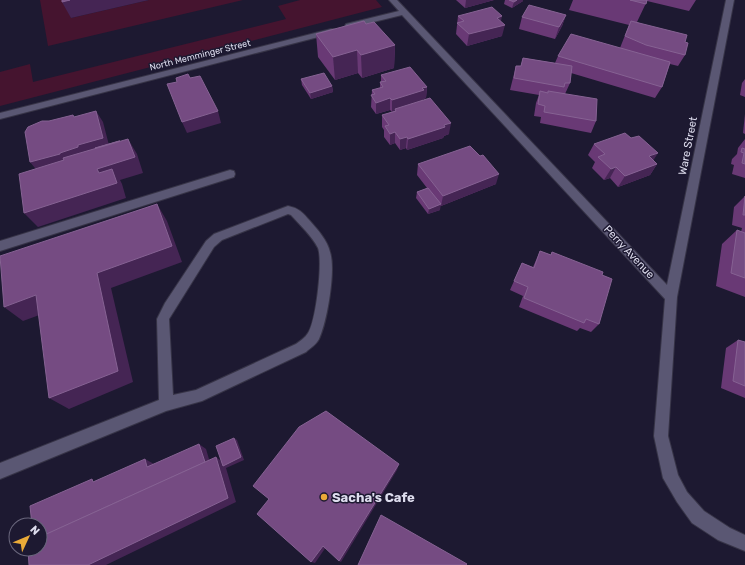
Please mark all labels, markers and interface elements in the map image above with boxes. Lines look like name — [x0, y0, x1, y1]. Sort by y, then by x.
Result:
street label: North Memminger Street — [148, 37, 252, 72]
street label: Ware Street — [676, 115, 700, 176]
street label: Perry Avenue — [601, 223, 657, 281]
place label: Sacha's Cafe — [332, 490, 415, 505]
marker: Sacha's Cafe — [319, 492, 329, 502]
north arrow — [8, 517, 48, 557]
text: N — [27, 523, 42, 538]

